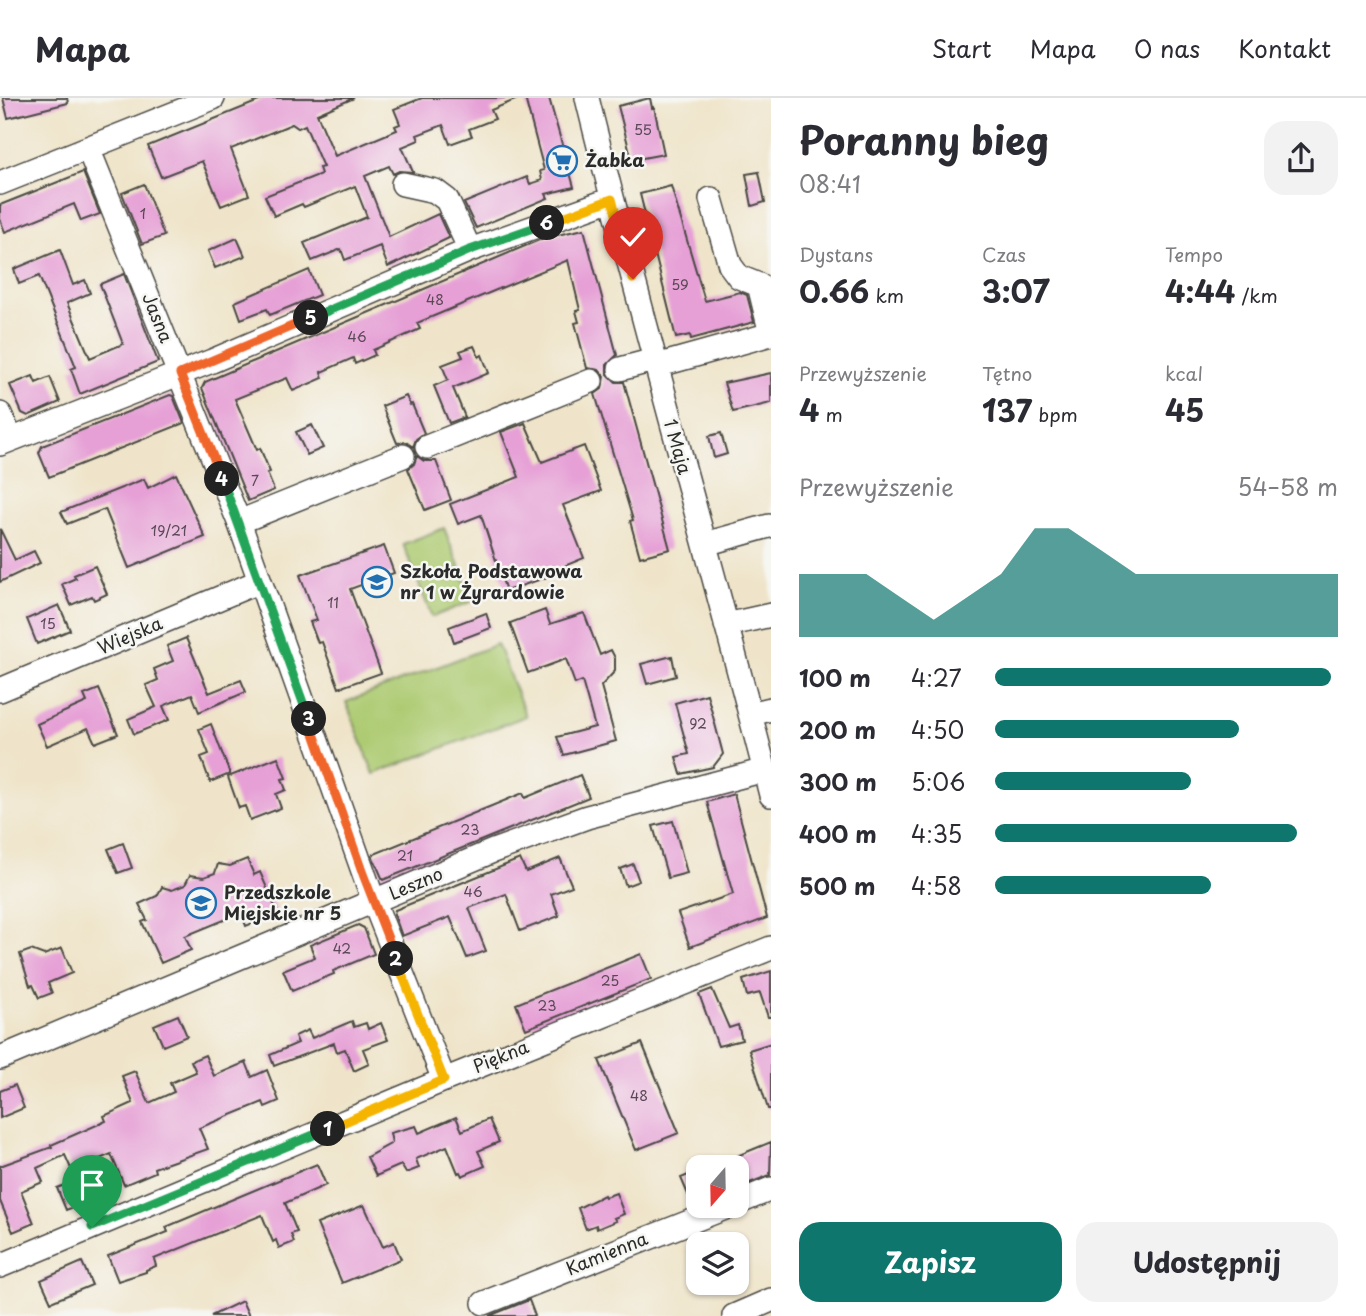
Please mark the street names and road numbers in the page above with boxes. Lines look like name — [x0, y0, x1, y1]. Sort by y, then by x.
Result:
street label: Jasna — [136, 288, 181, 347]
street label: 1 Maja — [658, 416, 699, 478]
street label: Wiejska — [93, 609, 167, 660]
street label: Leszno — [384, 859, 447, 906]
street label: Piękna — [469, 1032, 533, 1079]
street label: Kamienna — [562, 1224, 652, 1281]

